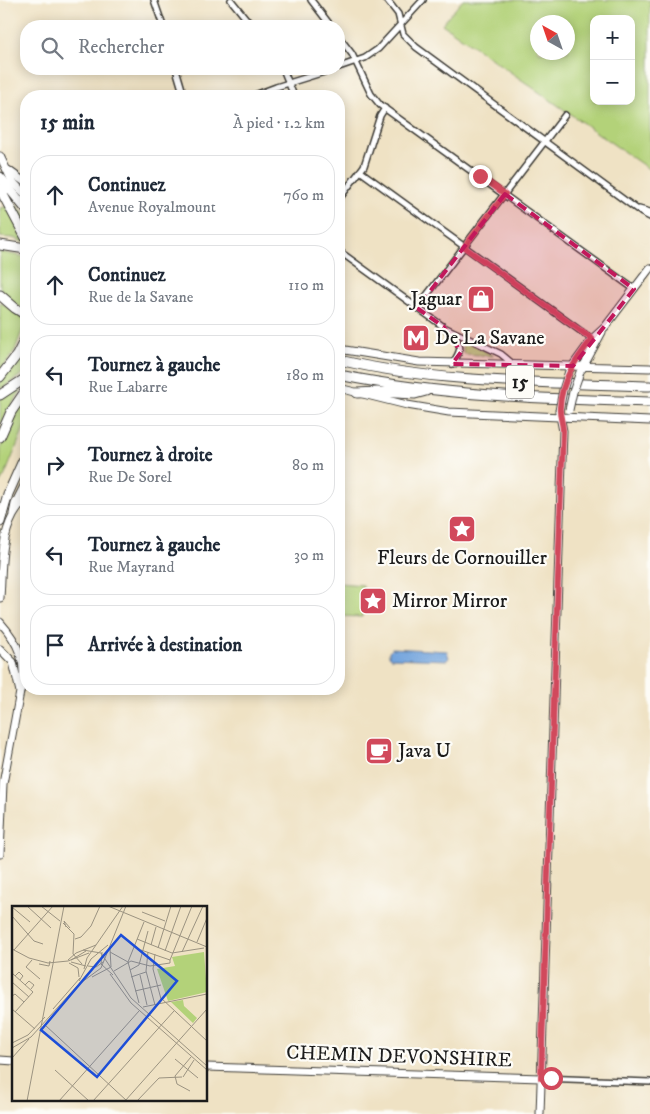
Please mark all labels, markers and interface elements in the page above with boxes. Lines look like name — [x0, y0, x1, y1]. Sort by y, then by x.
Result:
north arrow — [530, 15, 575, 60]
map controls — [590, 15, 635, 105]
button: + — [590, 15, 635, 60]
search box — [20, 20, 345, 75]
icon: search — [38, 34, 66, 62]
text: Rechercher — [78, 36, 164, 59]
button: − — [590, 60, 635, 105]
text: 15 min — [40, 110, 95, 136]
text: À pied · 1.2 km — [233, 113, 325, 133]
route end — [469, 165, 492, 188]
text: Continuez — [88, 174, 166, 197]
icon: ahead — [41, 181, 69, 209]
text: 760 m — [283, 185, 324, 205]
text: Avenue Royalmount — [88, 197, 216, 217]
text: Continuez — [88, 264, 166, 287]
icon: ahead — [41, 271, 69, 299]
text: 110 m — [288, 275, 324, 295]
shop icon: Jaguar — [466, 284, 496, 314]
text: Rue de la Savane — [88, 287, 193, 307]
place label: Jaguar — [409, 287, 463, 312]
metro station icon: De La Savane — [401, 323, 431, 353]
place label: De La Savane — [435, 326, 545, 351]
text: Tournez à gauche — [88, 354, 220, 377]
icon: left — [41, 361, 69, 389]
text: 180 m — [286, 365, 324, 385]
road number: 15 — [506, 366, 534, 398]
text: Rue Labarre — [88, 377, 168, 397]
text: Tournez à droite — [88, 444, 213, 467]
icon: right — [41, 451, 69, 479]
text: 80 m — [292, 455, 324, 475]
text: Rue De Sorel — [88, 467, 172, 487]
place icon: Fleurs de Cornouiller — [447, 514, 477, 544]
text: Tournez à gauche — [88, 534, 220, 557]
icon: left — [41, 541, 69, 569]
text: 30 m — [294, 545, 324, 565]
place label: Fleurs de Cornouiller — [377, 546, 548, 571]
text: Rue Mayrand — [88, 557, 174, 577]
place icon: Mirror Mirror — [358, 586, 388, 616]
place label: Mirror Mirror — [392, 589, 508, 614]
icon: arrive — [41, 631, 69, 659]
text: Arrivée à destination — [88, 634, 242, 657]
cafe icon: Java U — [364, 736, 394, 766]
place label: Java U — [396, 739, 451, 764]
inset map — [12, 906, 208, 1102]
street label: CHEMIN DEVONSHIRE — [286, 1041, 512, 1073]
route start — [540, 1067, 563, 1090]

